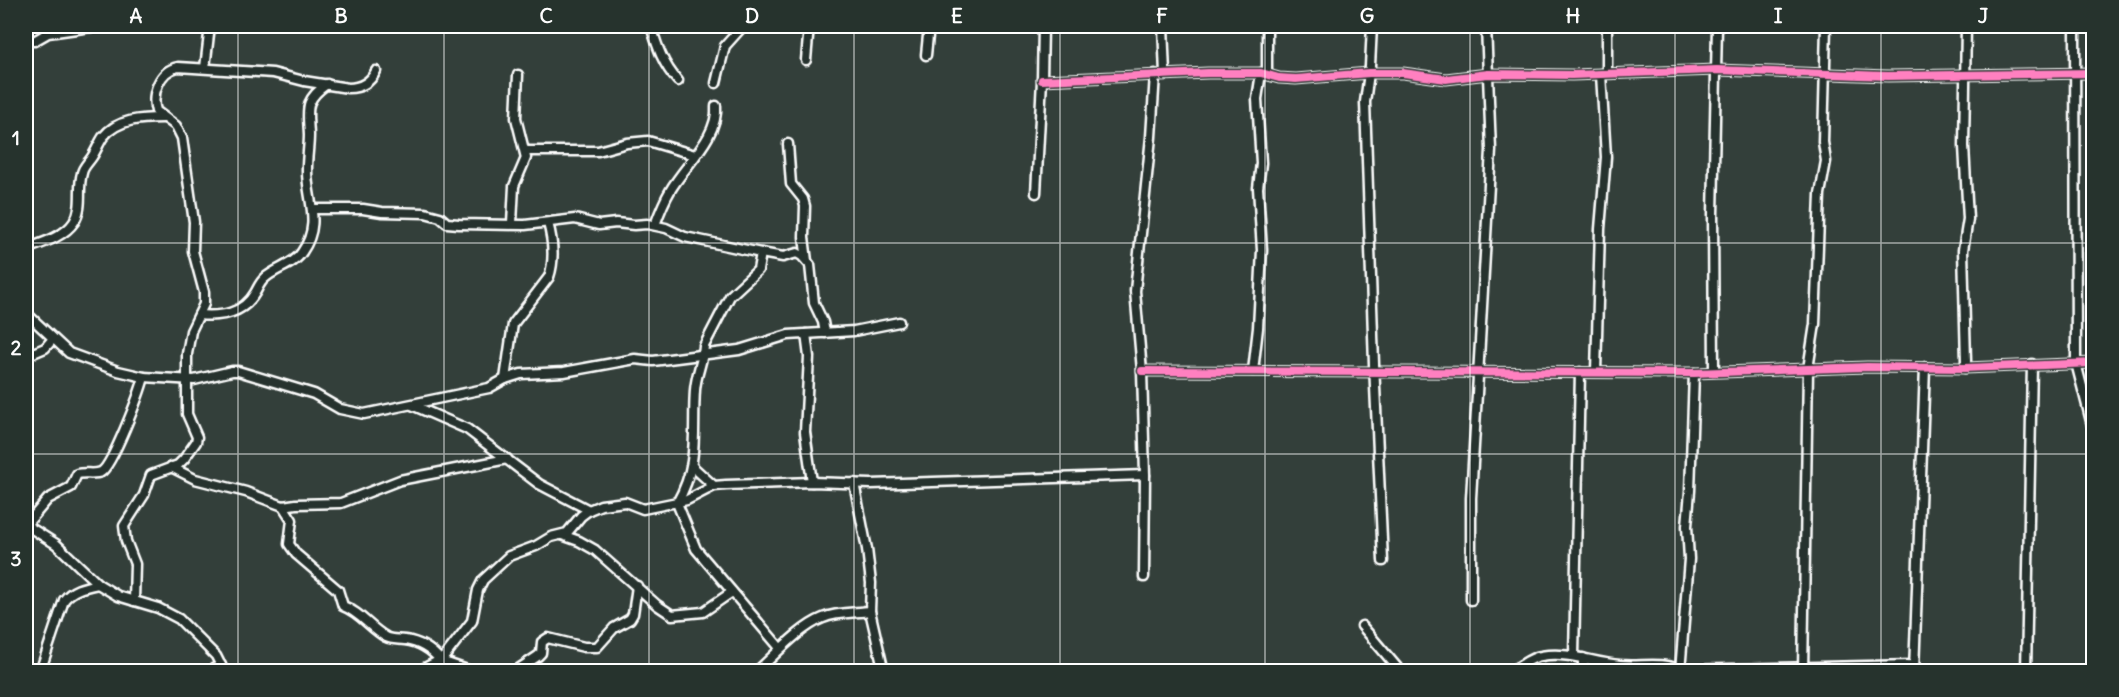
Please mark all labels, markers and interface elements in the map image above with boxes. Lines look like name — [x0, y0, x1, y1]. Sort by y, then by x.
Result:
text: A — [130, 3, 143, 28]
text: B — [334, 3, 348, 28]
text: C — [539, 3, 553, 28]
text: D — [745, 3, 759, 28]
text: E — [951, 3, 963, 28]
text: F — [1156, 3, 1168, 28]
text: G — [1360, 3, 1374, 28]
text: H — [1566, 3, 1580, 28]
text: I — [1774, 3, 1783, 28]
text: J — [1978, 3, 1989, 28]
text: 1 — [12, 125, 20, 150]
text: 2 — [11, 335, 22, 360]
text: 3 — [10, 546, 22, 571]

